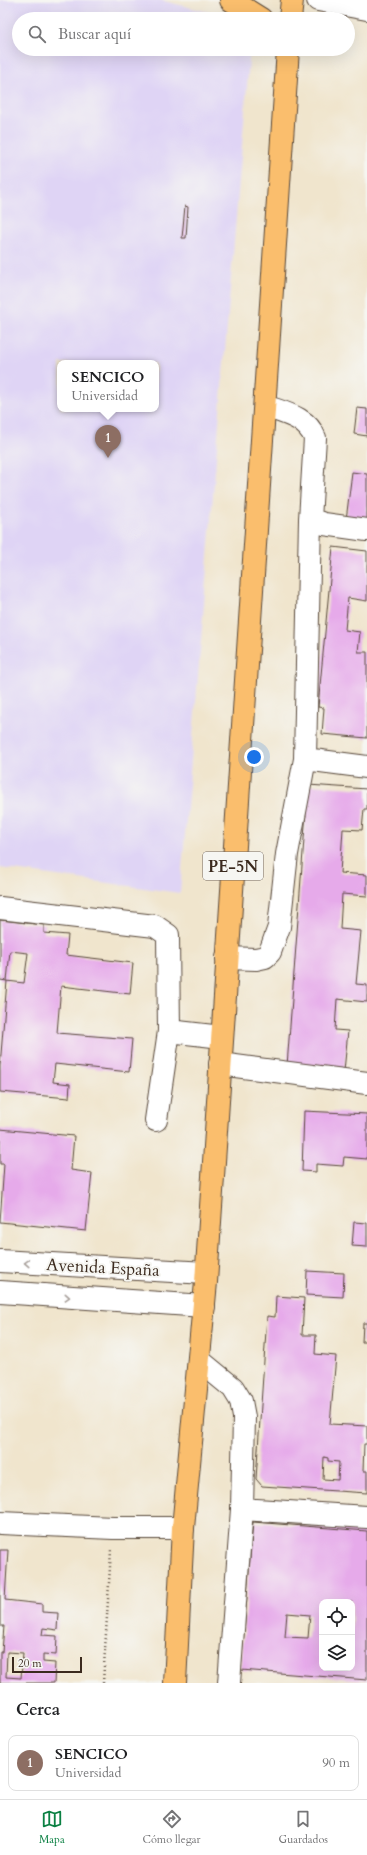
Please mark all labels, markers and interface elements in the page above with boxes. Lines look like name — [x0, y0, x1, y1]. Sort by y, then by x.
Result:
search box — [12, 12, 355, 56]
icon: search — [26, 23, 48, 45]
text: Buscar aquí — [58, 24, 131, 44]
popup — [57, 360, 159, 412]
text: SENCICO — [72, 367, 145, 387]
text: Universidad — [72, 387, 138, 405]
pin: 1 — [95, 425, 121, 458]
your location — [244, 747, 264, 767]
road number: PE-5N — [203, 852, 263, 880]
street label: Avenida España — [46, 1253, 161, 1282]
one-way arrow — [24, 1258, 30, 1267]
one-way arrow — [64, 1292, 70, 1301]
map controls — [319, 1599, 355, 1671]
button: locate — [319, 1599, 355, 1635]
button: layers — [319, 1635, 355, 1671]
scale bar — [12, 1655, 82, 1674]
text: 20 m — [18, 1656, 42, 1671]
text: Cerca — [16, 1698, 60, 1721]
text: SENCICO — [55, 1744, 128, 1764]
text: 1 — [27, 1754, 33, 1772]
text: 90 m — [322, 1754, 350, 1772]
text: Universidad — [55, 1764, 121, 1782]
tab: Mapa — [39, 1808, 65, 1847]
tab: Cómo llegar — [143, 1808, 201, 1847]
tab: Guardados — [278, 1808, 328, 1847]

